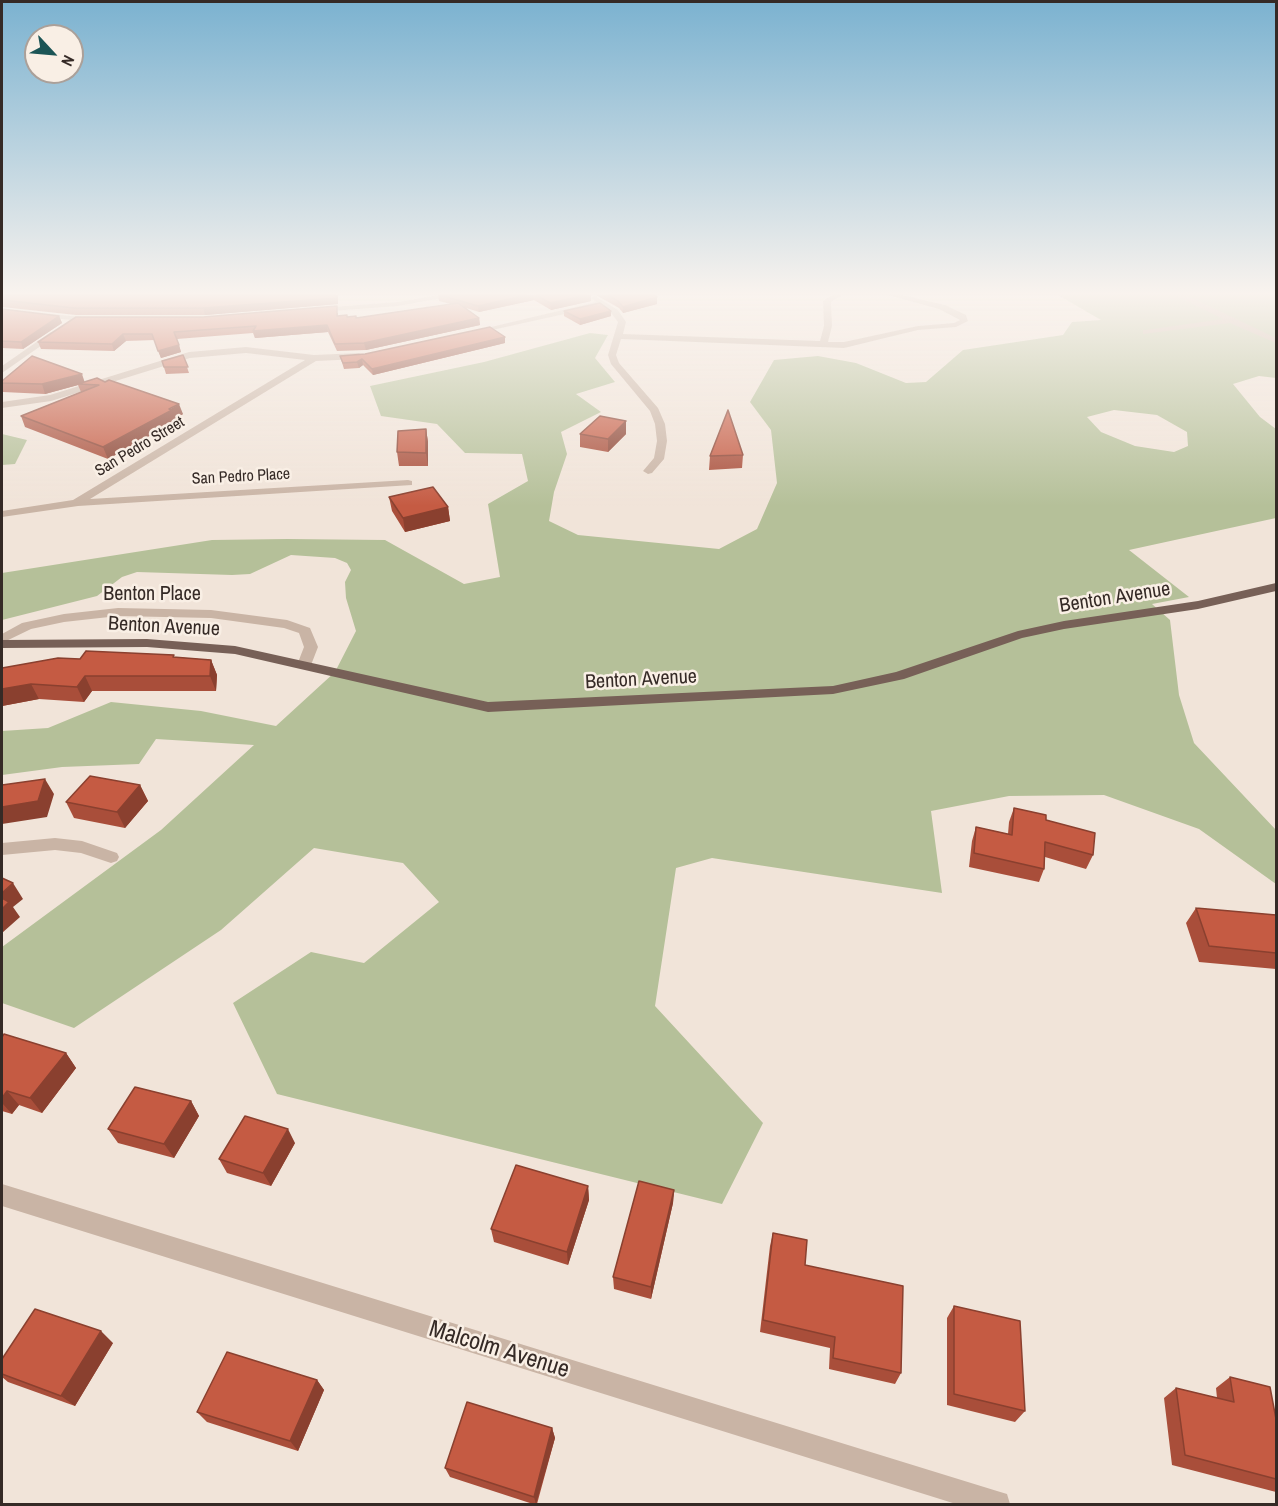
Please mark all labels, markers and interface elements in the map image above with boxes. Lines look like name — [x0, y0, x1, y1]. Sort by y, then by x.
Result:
north arrow — [24, 24, 84, 84]
text: N — [56, 52, 80, 70]
street label: San Pedro Street — [92, 413, 188, 481]
street label: San Pedro Place — [191, 465, 291, 489]
street label: Benton Avenue — [1058, 577, 1172, 619]
street label: Benton Place — [103, 583, 201, 607]
street label: Benton Avenue — [108, 612, 220, 642]
street label: Benton Avenue — [585, 665, 697, 695]
street label: Malcolm Avenue — [425, 1315, 573, 1385]

